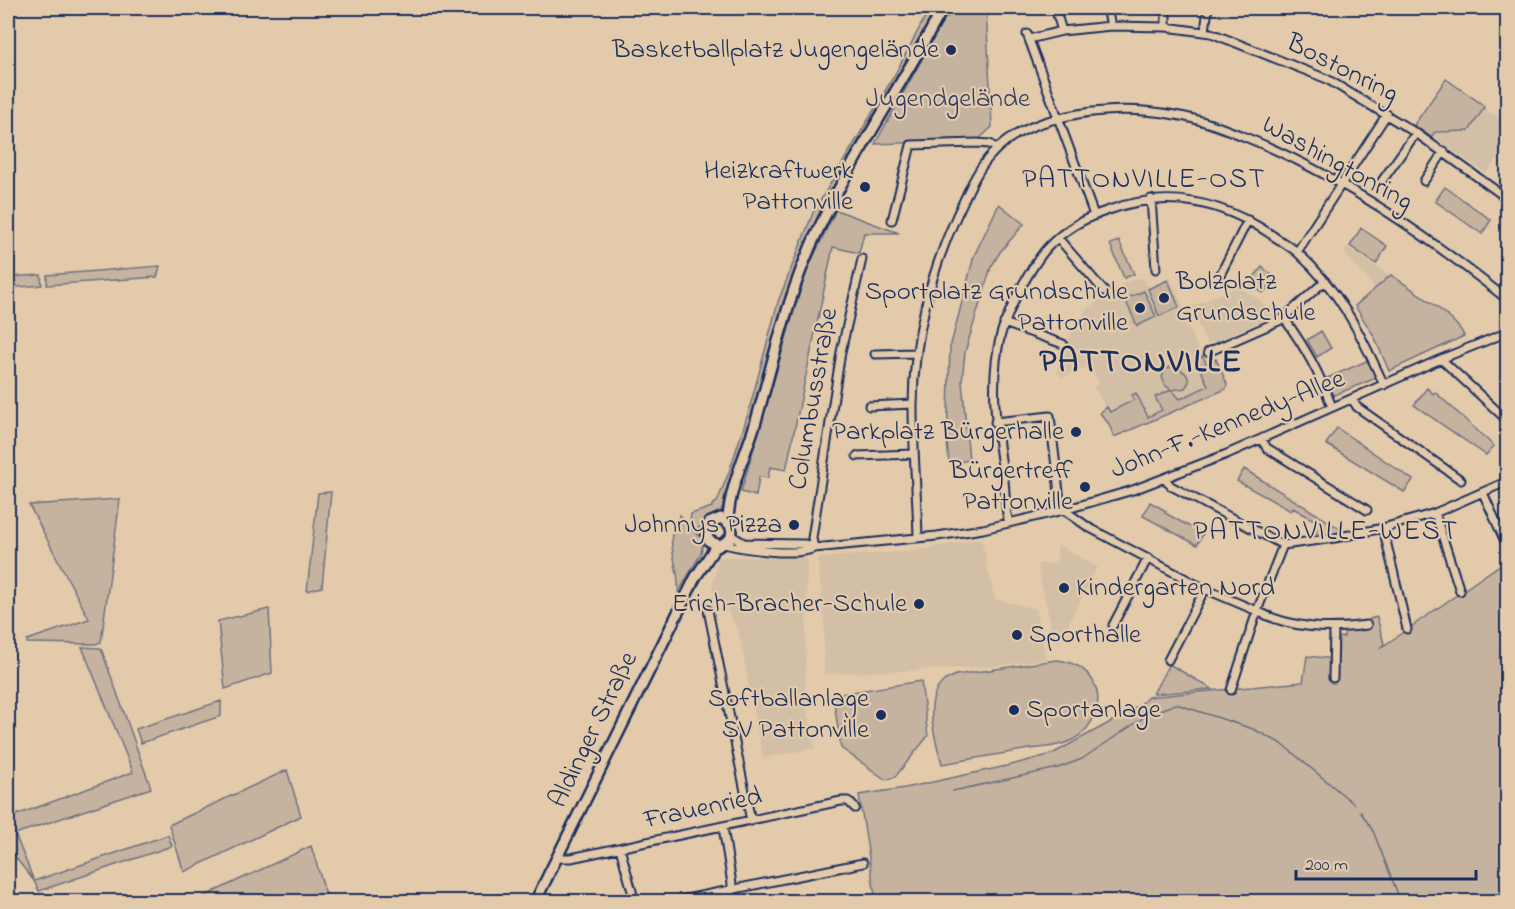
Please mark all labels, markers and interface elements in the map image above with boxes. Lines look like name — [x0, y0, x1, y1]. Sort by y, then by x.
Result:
street label: Bostonring — [1278, 24, 1405, 114]
place label: Basketballplatz Jugengelände — [611, 31, 940, 70]
marker: Basketballplatz Jugengelände — [944, 43, 958, 57]
park label: Jugendgelände — [866, 80, 1031, 119]
street label: Washingtonring — [1254, 106, 1420, 222]
place label: Heizkraftwerk Pattonville — [704, 152, 854, 222]
district label: PATTONVILLE-OST — [1022, 160, 1266, 201]
marker: Heizkraftwerk Pattonville — [858, 180, 872, 194]
place label: Bolzplatz Grundschule — [1175, 263, 1317, 333]
place label: Sportplatz Grundschule Pattonville — [865, 273, 1129, 343]
marker: Bolzplatz Grundschule — [1157, 291, 1171, 305]
marker: Sportplatz Grundschule Pattonville — [1133, 301, 1147, 315]
street label: Columbusstraße — [779, 304, 849, 493]
district label: PATTONVILLE — [1039, 339, 1243, 387]
street label: John-F.-Kennedy-Allee — [1105, 360, 1352, 490]
place label: Parkplatz Bürgerhalle — [832, 413, 1065, 452]
marker: Parkplatz Bürgerhalle — [1069, 425, 1083, 439]
place label: Bürgertreff Pattonville — [949, 452, 1074, 522]
marker: Bürgertreff Pattonville — [1078, 480, 1092, 494]
place label: Johnnys Pizza — [625, 506, 782, 545]
district label: PATTONVILLE-WEST — [1193, 512, 1459, 553]
marker: Johnnys Pizza — [787, 518, 801, 532]
place label: Kindergarten Nord — [1076, 569, 1275, 608]
marker: Kindergarten Nord — [1057, 581, 1071, 595]
place label: Erich-Bracher-Schule — [672, 585, 908, 624]
marker: Erich-Bracher-Schule — [912, 597, 926, 611]
place label: Sporthalle — [1029, 616, 1142, 655]
marker: Sporthalle — [1010, 628, 1024, 642]
street label: Aldinger Straße — [539, 644, 649, 815]
place label: Softballanlage SV Pattonville — [708, 680, 870, 750]
place label: Sportanlage — [1026, 691, 1162, 730]
marker: Sportanlage — [1007, 703, 1021, 717]
marker: Softballanlage SV Pattonville — [874, 708, 888, 722]
street label: Frauenried — [639, 777, 766, 841]
scale bar — [1296, 843, 1476, 881]
text: 200 m — [1305, 853, 1348, 879]

